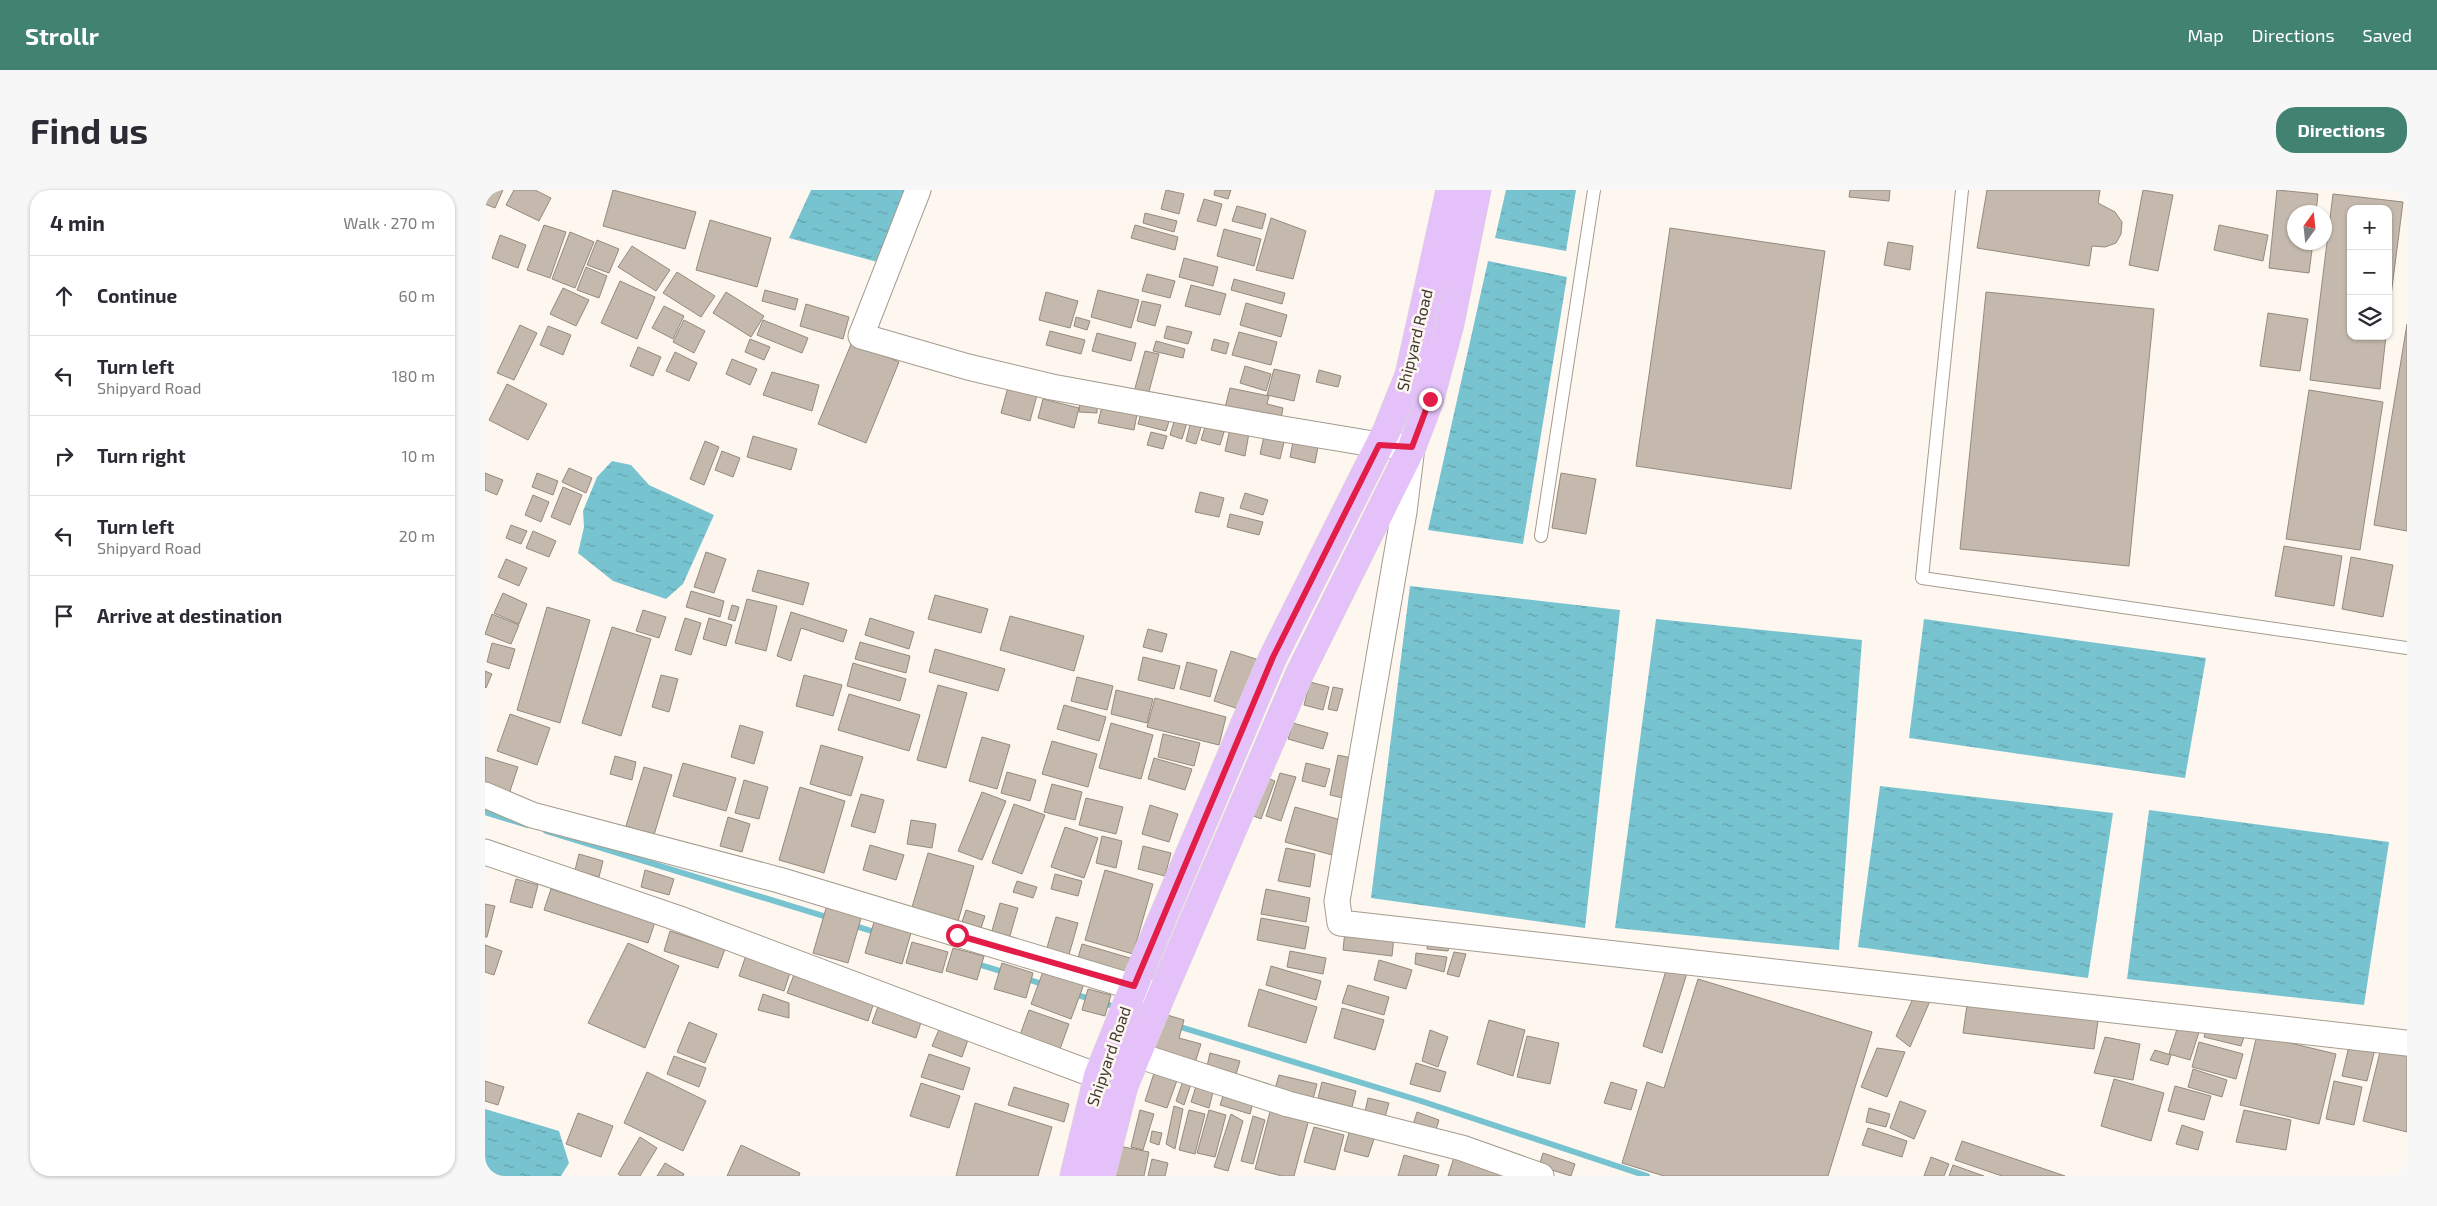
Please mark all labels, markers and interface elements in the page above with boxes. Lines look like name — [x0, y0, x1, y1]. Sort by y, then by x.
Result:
text: Strollr — [25, 21, 99, 50]
text: Map — [2187, 24, 2224, 46]
text: Directions — [2252, 24, 2335, 46]
text: Saved — [2363, 24, 2412, 46]
button: Directions — [2276, 107, 2407, 153]
text: Find us — [30, 109, 148, 151]
north arrow — [2287, 205, 2332, 250]
map controls — [2347, 205, 2392, 340]
button: + — [2347, 205, 2392, 250]
text: 4 min — [50, 210, 105, 235]
text: Walk · 270 m — [343, 213, 435, 232]
button: − — [2347, 250, 2392, 295]
icon: ahead — [50, 282, 78, 310]
text: Continue — [97, 284, 177, 307]
text: 60 m — [399, 286, 435, 305]
street label: Shipyard Road — [1392, 287, 1436, 393]
button: layers — [2347, 295, 2392, 340]
text: Turn left — [97, 355, 174, 378]
icon: left — [50, 362, 78, 390]
text: 180 m — [392, 366, 435, 385]
text: Shipyard Road — [97, 378, 201, 397]
route end — [1419, 388, 1442, 411]
icon: right — [50, 442, 78, 470]
text: Turn right — [97, 444, 185, 467]
text: 10 m — [401, 446, 435, 465]
text: Turn left — [97, 515, 174, 538]
icon: left — [50, 522, 78, 550]
text: 20 m — [399, 526, 435, 545]
text: Shipyard Road — [97, 538, 201, 557]
icon: arrive — [50, 602, 78, 630]
text: Arrive at destination — [97, 604, 282, 627]
route start — [946, 924, 969, 947]
street label: Shipyard Road — [1082, 1004, 1134, 1108]

